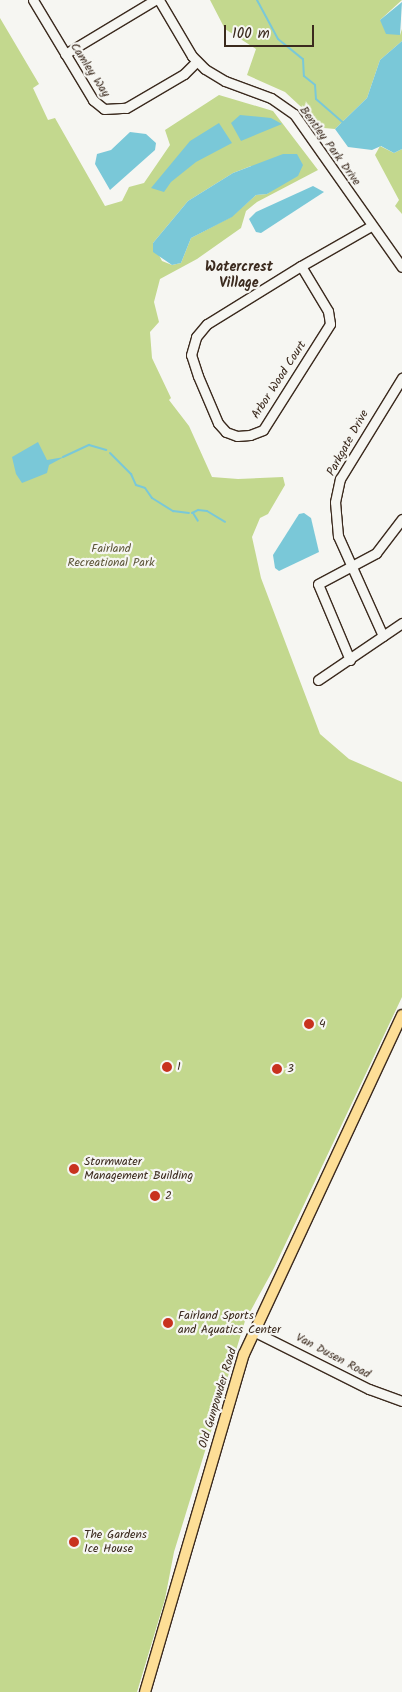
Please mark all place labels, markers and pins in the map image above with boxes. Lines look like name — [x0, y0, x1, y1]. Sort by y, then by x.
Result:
place label: 4 — [319, 1017, 326, 1031]
marker: 4 — [303, 1018, 315, 1030]
place label: 1 — [177, 1060, 181, 1074]
marker: 1 — [161, 1061, 173, 1073]
place label: 3 — [287, 1062, 294, 1076]
marker: 3 — [271, 1063, 283, 1075]
place label: Stormwater Management Building — [84, 1155, 193, 1183]
marker: Stormwater Management Building — [68, 1163, 80, 1175]
place label: 2 — [165, 1189, 172, 1203]
marker: 2 — [149, 1190, 161, 1202]
place label: Fairland Sports and Aquatics Center — [178, 1309, 281, 1337]
marker: Fairland Sports and Aquatics Center — [162, 1317, 174, 1329]
place label: The Gardens Ice House — [84, 1528, 147, 1556]
marker: The Gardens Ice House — [68, 1536, 80, 1548]

